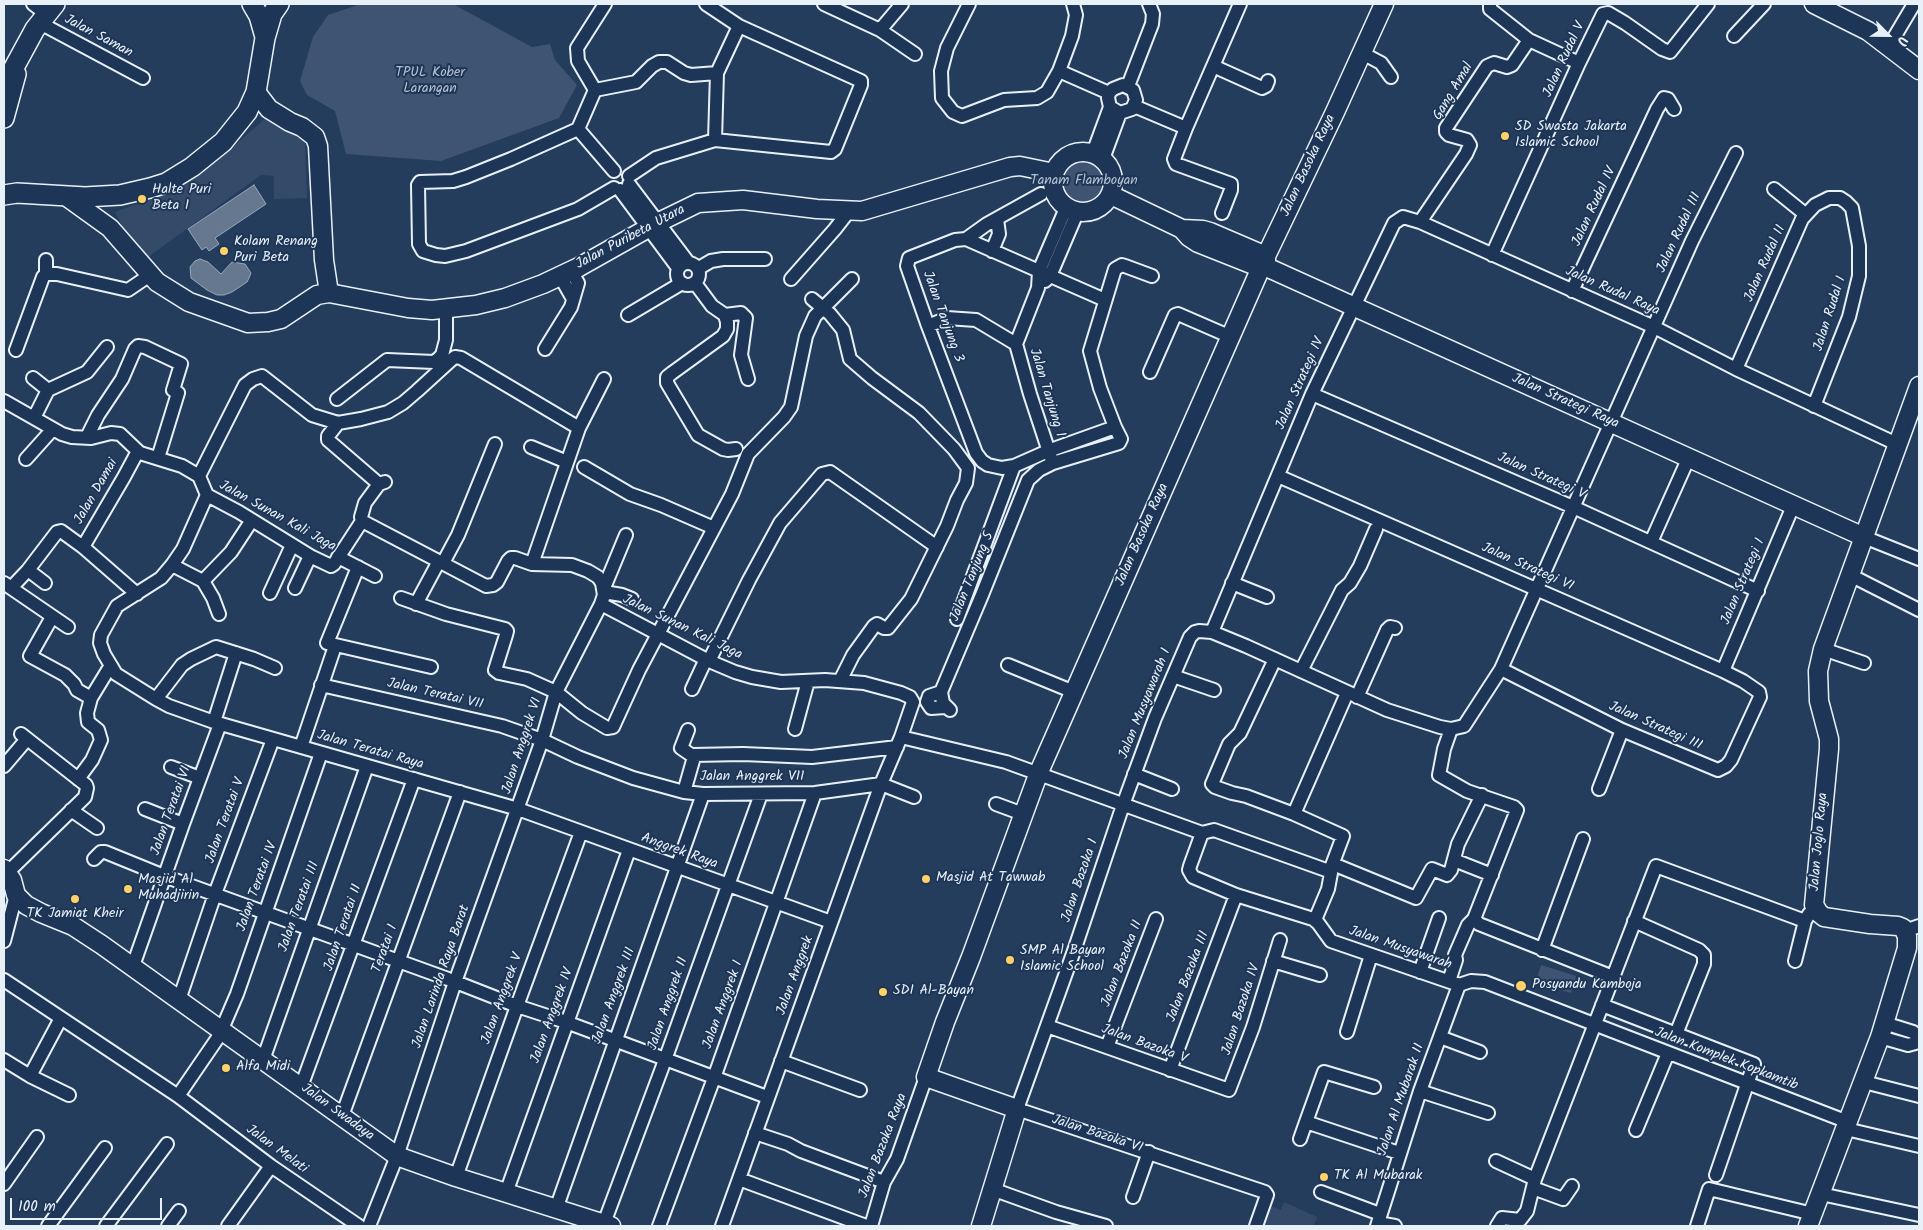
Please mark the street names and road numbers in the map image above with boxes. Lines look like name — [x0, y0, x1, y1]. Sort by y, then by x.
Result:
street label: Jalan Saman — [61, 12, 135, 62]
street label: Jalan Rudal V — [1540, 20, 1590, 100]
street label: Gang Amal — [1430, 60, 1478, 124]
street label: Jalan Basoka Raya — [1278, 112, 1340, 220]
street label: Jalan Rudal IV — [1569, 165, 1621, 249]
street label: Jalan Rudal III — [1654, 190, 1706, 276]
street label: Jalan Puribeta Utara — [574, 202, 688, 274]
street label: Jalan Rudal II — [1742, 223, 1790, 305]
street label: Jalan Rudal Raya — [1562, 264, 1662, 320]
street label: Jalan Tanjung 3 — [918, 269, 966, 365]
street label: Jalan Rudal I — [1811, 274, 1851, 354]
street label: Jalan Strategi IV — [1273, 335, 1329, 433]
street label: Jalan Tanjung 1 — [1025, 346, 1067, 440]
street label: Jalan Strategi Raya — [1509, 371, 1621, 433]
street label: Jalan Strategi V — [1494, 450, 1588, 504]
street label: Jalan Damai — [72, 456, 122, 528]
street label: Jalan Sunan Kali Jaga — [216, 478, 338, 556]
street label: Jalan Basoka Raya — [1113, 481, 1173, 589]
street label: Jalan Tanjung 5 — [947, 530, 999, 624]
street label: Jalan Strategi I — [1718, 536, 1770, 628]
street label: Jalan Strategi VI — [1478, 540, 1576, 596]
street label: Jalan Sunan Kali Jaga — [619, 592, 745, 664]
street label: Jalan Musyawarah I — [1116, 646, 1176, 762]
street label: Jalan Teratai VII — [385, 676, 485, 714]
street label: Jalan Anggrek VI — [500, 696, 546, 796]
street label: Jalan Strategi III — [1606, 699, 1704, 755]
street label: Jalan Teratai Raya — [315, 728, 425, 774]
street label: Jalan Teratai VI — [148, 764, 196, 858]
street label: Jalan Anggrek VII — [700, 770, 804, 786]
street label: Jalan Teratai V — [203, 776, 249, 866]
street label: Jalan Joglo Raya — [1807, 792, 1833, 892]
street label: Anggrek Raya — [638, 830, 720, 874]
street label: Jalan Bazoka I — [1059, 837, 1103, 925]
street label: Jalan Teratai IV — [234, 840, 282, 934]
street label: Jalan Teratai III — [276, 859, 324, 955]
street label: Jalan Teratai II — [321, 882, 367, 974]
street label: Jalan Larinda Raya Barat — [410, 903, 474, 1051]
street label: Jalan Bazoka II — [1099, 918, 1147, 1010]
street label: Teratai 1 — [370, 922, 402, 976]
street label: Jalan Musyawarah — [1346, 924, 1454, 974]
street label: Jalan Bazoka III — [1164, 929, 1214, 1025]
street label: Jalan Anggrek — [774, 934, 818, 1018]
street label: Jalan Anggrek III — [590, 945, 640, 1047]
street label: Jalan Anggrek V — [479, 951, 527, 1047]
street label: Jalan Anggrek II — [645, 955, 693, 1053]
street label: Jalan Anggrek I — [700, 958, 748, 1052]
street label: Jalan Bazoka IV — [1219, 962, 1265, 1058]
street label: Jalan Anggrek IV — [528, 966, 578, 1066]
street label: Jalan Bazoka V — [1099, 1022, 1189, 1068]
street label: Jalan Komplek Kopkamtib — [1652, 1025, 1800, 1095]
street label: Jalan Al Mubarak II — [1375, 1042, 1429, 1158]
street label: Jalan Swadaya — [297, 1081, 377, 1145]
street label: Jalan Bazoka Raya — [856, 1091, 912, 1201]
street label: Jalan Bazoka VI — [1049, 1112, 1145, 1158]
street label: Jalan Melati — [242, 1122, 310, 1178]

